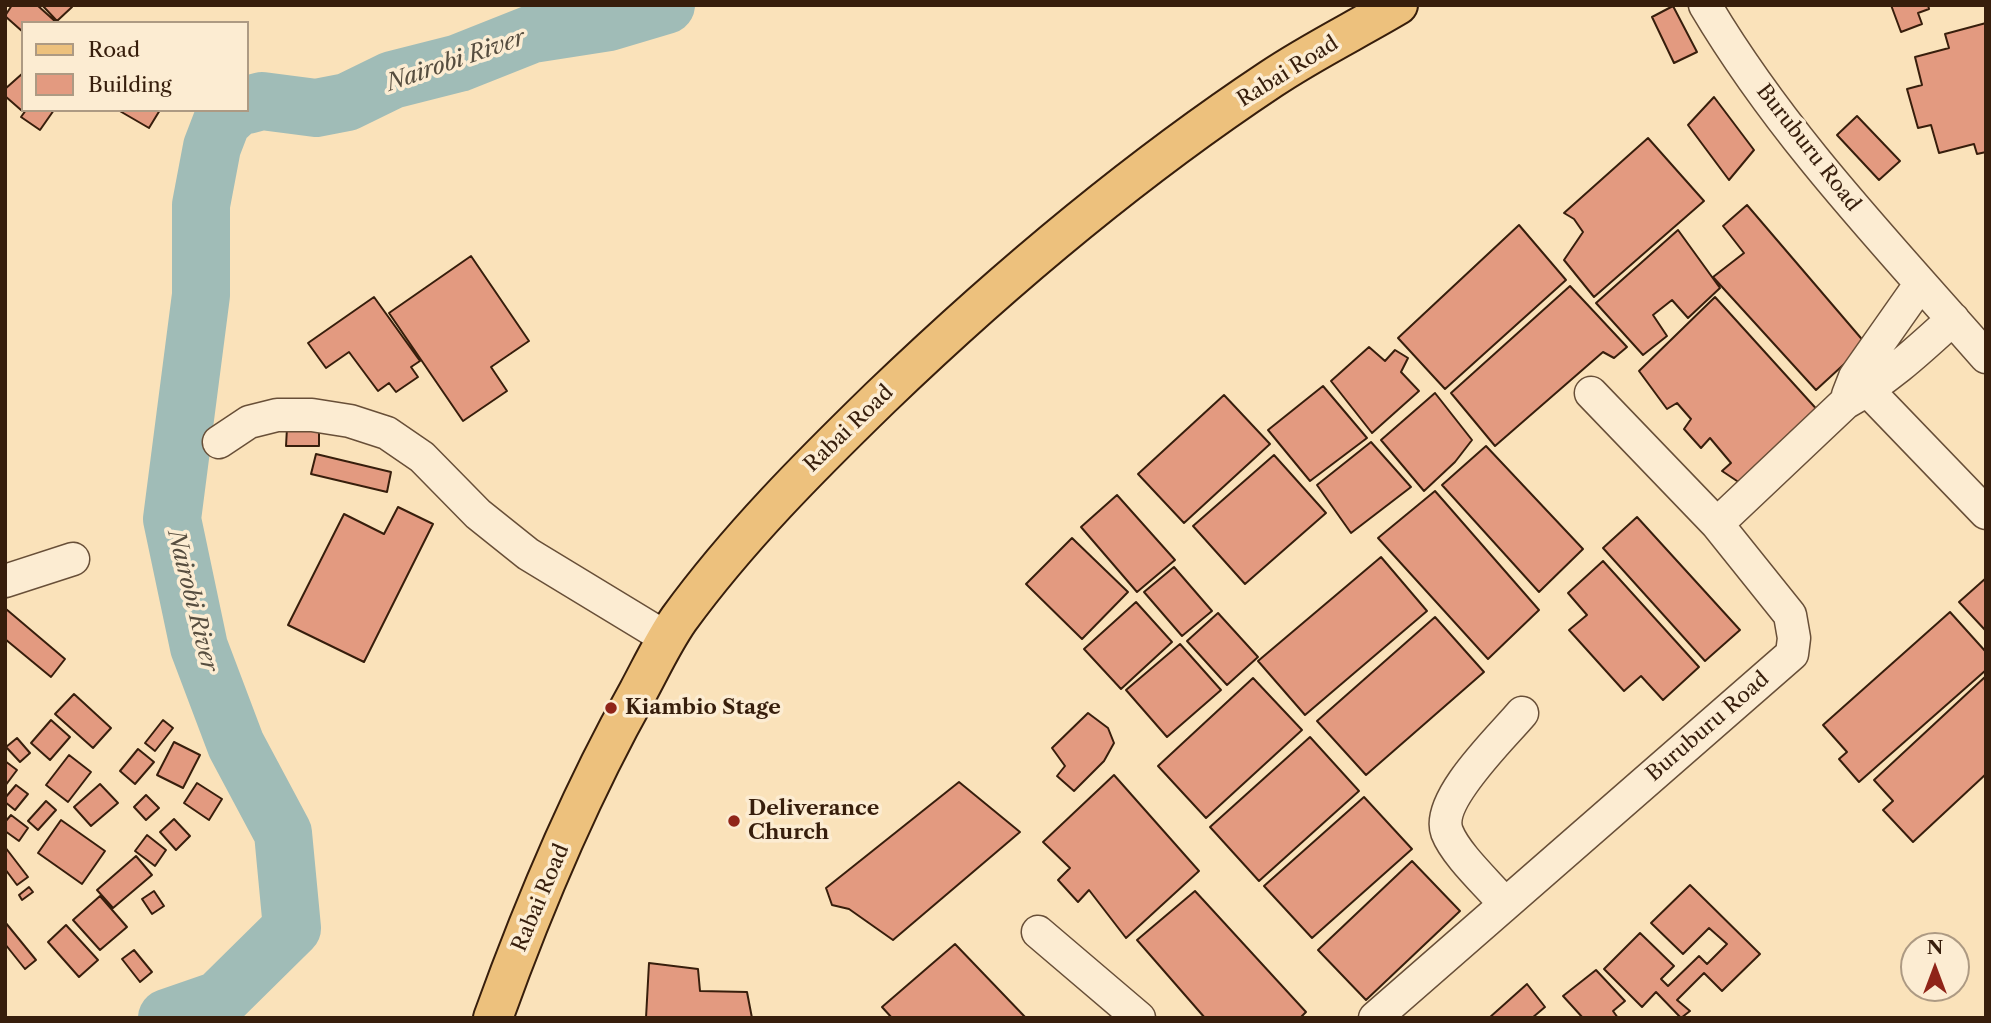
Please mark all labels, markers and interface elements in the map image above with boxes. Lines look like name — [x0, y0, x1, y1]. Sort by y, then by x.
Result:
legend — [21, 21, 248, 112]
water label: Nairobi River — [383, 24, 529, 98]
street label: Rabai Road — [1233, 31, 1343, 113]
text: Road — [88, 37, 140, 62]
text: Building — [88, 72, 172, 97]
street label: Buruburu Road — [1751, 79, 1865, 217]
street label: Rabai Road — [799, 380, 899, 478]
water label: Nairobi River — [161, 527, 223, 675]
street label: Buruburu Road — [1642, 667, 1774, 787]
place label: Kiambio Stage — [625, 695, 781, 721]
marker: Kiambio Stage — [603, 700, 619, 716]
place label: Deliverance Church — [748, 796, 879, 846]
marker: Deliverance Church — [726, 813, 742, 829]
street label: Rabai Road — [507, 841, 575, 955]
north arrow — [1900, 932, 1970, 1002]
text: N — [1927, 936, 1943, 959]

